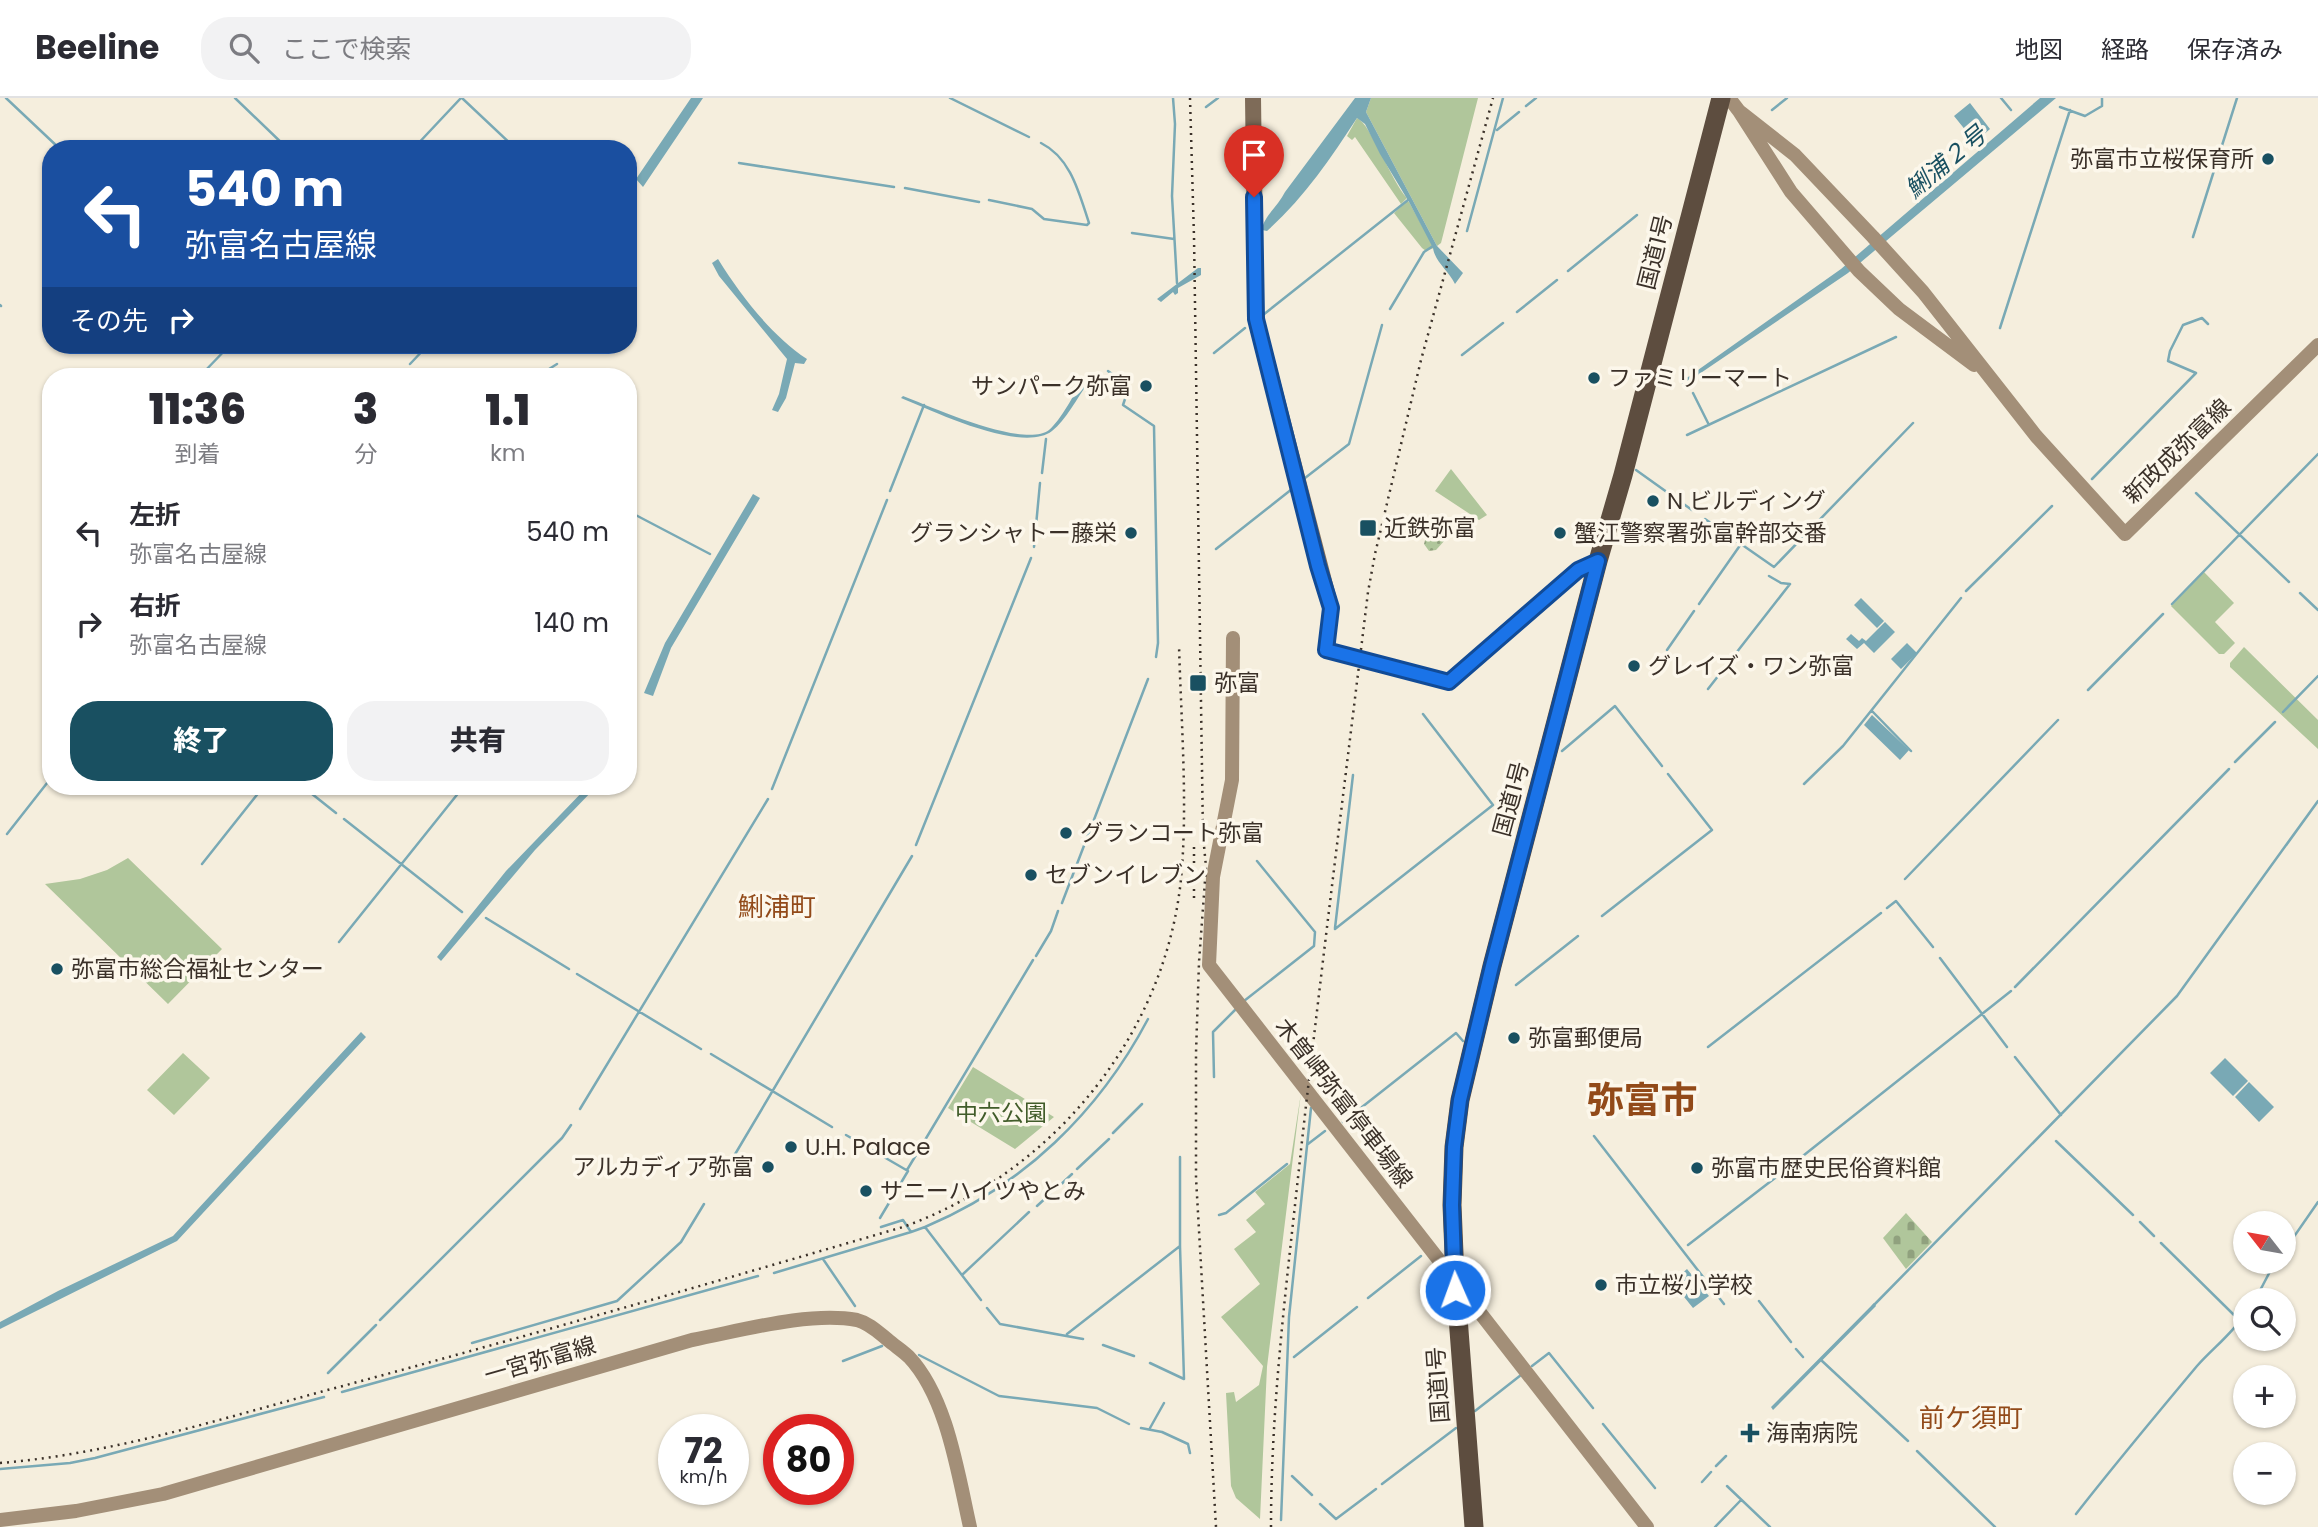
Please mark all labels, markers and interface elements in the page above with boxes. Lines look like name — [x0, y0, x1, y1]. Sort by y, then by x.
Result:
search box — [201, 17, 691, 80]
text: Beeline — [35, 24, 159, 71]
icon: search — [225, 29, 263, 67]
text: ここで検索 — [281, 31, 411, 67]
text: 地図 — [2015, 33, 2063, 66]
text: 経路 — [2101, 33, 2149, 66]
text: 保存済み — [2187, 33, 2283, 66]
water label: 鯏浦２号 — [1898, 117, 1995, 205]
pin — [1224, 125, 1284, 197]
icon: arrive — [1235, 136, 1273, 174]
place label: 弥富市立桜保育所 — [2070, 143, 2254, 175]
marker: 弥富市立桜保育所 — [2260, 151, 2276, 167]
text: 540 m — [185, 155, 344, 223]
icon: left — [70, 168, 161, 259]
street label: 国道1号 — [1630, 211, 1680, 293]
text: 弥富名古屋線 — [185, 222, 377, 267]
icon: right — [162, 301, 200, 339]
text: その先 — [70, 303, 148, 339]
place label: ファミリーマート — [1608, 362, 1792, 394]
place label: サンパーク弥富 — [971, 370, 1132, 402]
marker: ファミリーマート — [1586, 370, 1602, 386]
marker: サンパーク弥富 — [1138, 378, 1154, 394]
text: 11:36 — [149, 380, 246, 439]
text: 3 — [353, 380, 378, 439]
text: 1.1 — [485, 381, 530, 440]
street label: 新政成弥富線 — [2116, 392, 2238, 510]
text: km — [490, 437, 525, 469]
text: 到着 — [174, 438, 220, 470]
text: 分 — [354, 438, 377, 470]
place label: N ビルディング — [1667, 485, 1826, 517]
marker: N ビルディング — [1645, 493, 1661, 509]
text: 左折 — [129, 497, 181, 533]
place label: 近鉄弥富 — [1384, 512, 1476, 544]
icon: left — [70, 514, 108, 552]
text: 540 m — [526, 514, 609, 550]
place label: グランシャトー藤栄 — [910, 517, 1117, 549]
place label: 蟹江警察署弥富幹部交番 — [1574, 517, 1827, 549]
marker: 近鉄弥富 — [1358, 518, 1378, 538]
marker: グランシャトー藤栄 — [1123, 525, 1139, 541]
marker: 蟹江警察署弥富幹部交番 — [1552, 525, 1568, 541]
text: 弥富名古屋線 — [129, 538, 267, 570]
text: 右折 — [129, 588, 181, 624]
icon: right — [70, 605, 108, 643]
text: 140 m — [534, 605, 609, 641]
text: 弥富名古屋線 — [129, 629, 267, 661]
place label: グレイズ・ワン弥富 — [1648, 650, 1854, 682]
marker: グレイズ・ワン弥富 — [1626, 658, 1642, 674]
place label: 弥富 — [1214, 667, 1260, 699]
marker: 弥富 — [1188, 673, 1208, 693]
button: 終了 — [70, 701, 333, 781]
button: 共有 — [347, 701, 609, 781]
street label: 国道1号 — [1486, 758, 1536, 840]
place label: グランコート弥富 — [1080, 817, 1264, 849]
marker: グランコート弥富 — [1058, 825, 1074, 841]
place label: セブンイレブン — [1045, 859, 1206, 891]
marker: セブンイレブン — [1023, 867, 1039, 883]
district label: 鯏浦町 — [738, 889, 816, 925]
place label: 弥富市総合福祉センター — [71, 953, 324, 985]
marker: 弥富市総合福祉センター — [49, 961, 65, 977]
street label: 木曽岬弥富停車場線 — [1268, 1012, 1420, 1194]
place label: 弥富郵便局 — [1528, 1022, 1643, 1054]
marker: 弥富郵便局 — [1506, 1030, 1522, 1046]
district label: 弥富市 — [1587, 1074, 1698, 1126]
park label: 中六公園 — [955, 1097, 1047, 1129]
place label: U.H. Palace — [805, 1131, 931, 1163]
marker: U.H. Palace — [783, 1139, 799, 1155]
place label: アルカディア弥富 — [573, 1151, 754, 1183]
place label: 弥富市歴史民俗資料館 — [1711, 1152, 1941, 1184]
marker: アルカディア弥富 — [760, 1159, 776, 1175]
marker: 弥富市歴史民俗資料館 — [1689, 1160, 1705, 1176]
place label: サニーハイツやとみ — [880, 1175, 1086, 1207]
marker: サニーハイツやとみ — [858, 1183, 874, 1199]
north arrow — [2233, 1211, 2296, 1274]
map controls — [2233, 1211, 2296, 1505]
position arrow — [1418, 1253, 1492, 1327]
place label: 市立桜小学校 — [1615, 1269, 1753, 1301]
marker: 市立桜小学校 — [1593, 1277, 1609, 1293]
button: search — [2233, 1288, 2296, 1351]
street label: 一宮弥富線 — [480, 1329, 600, 1391]
street label: 国道1号 — [1419, 1346, 1457, 1424]
button: + — [2233, 1365, 2296, 1428]
district label: 前ケ須町 — [1919, 1400, 2023, 1436]
speed limit sign: 80 — [763, 1414, 854, 1505]
place label: 海南病院 — [1766, 1417, 1858, 1449]
marker: 海南病院 — [1740, 1423, 1760, 1443]
text: 72 — [684, 1426, 723, 1475]
button: − — [2233, 1442, 2296, 1505]
text: km/h — [680, 1464, 727, 1489]

